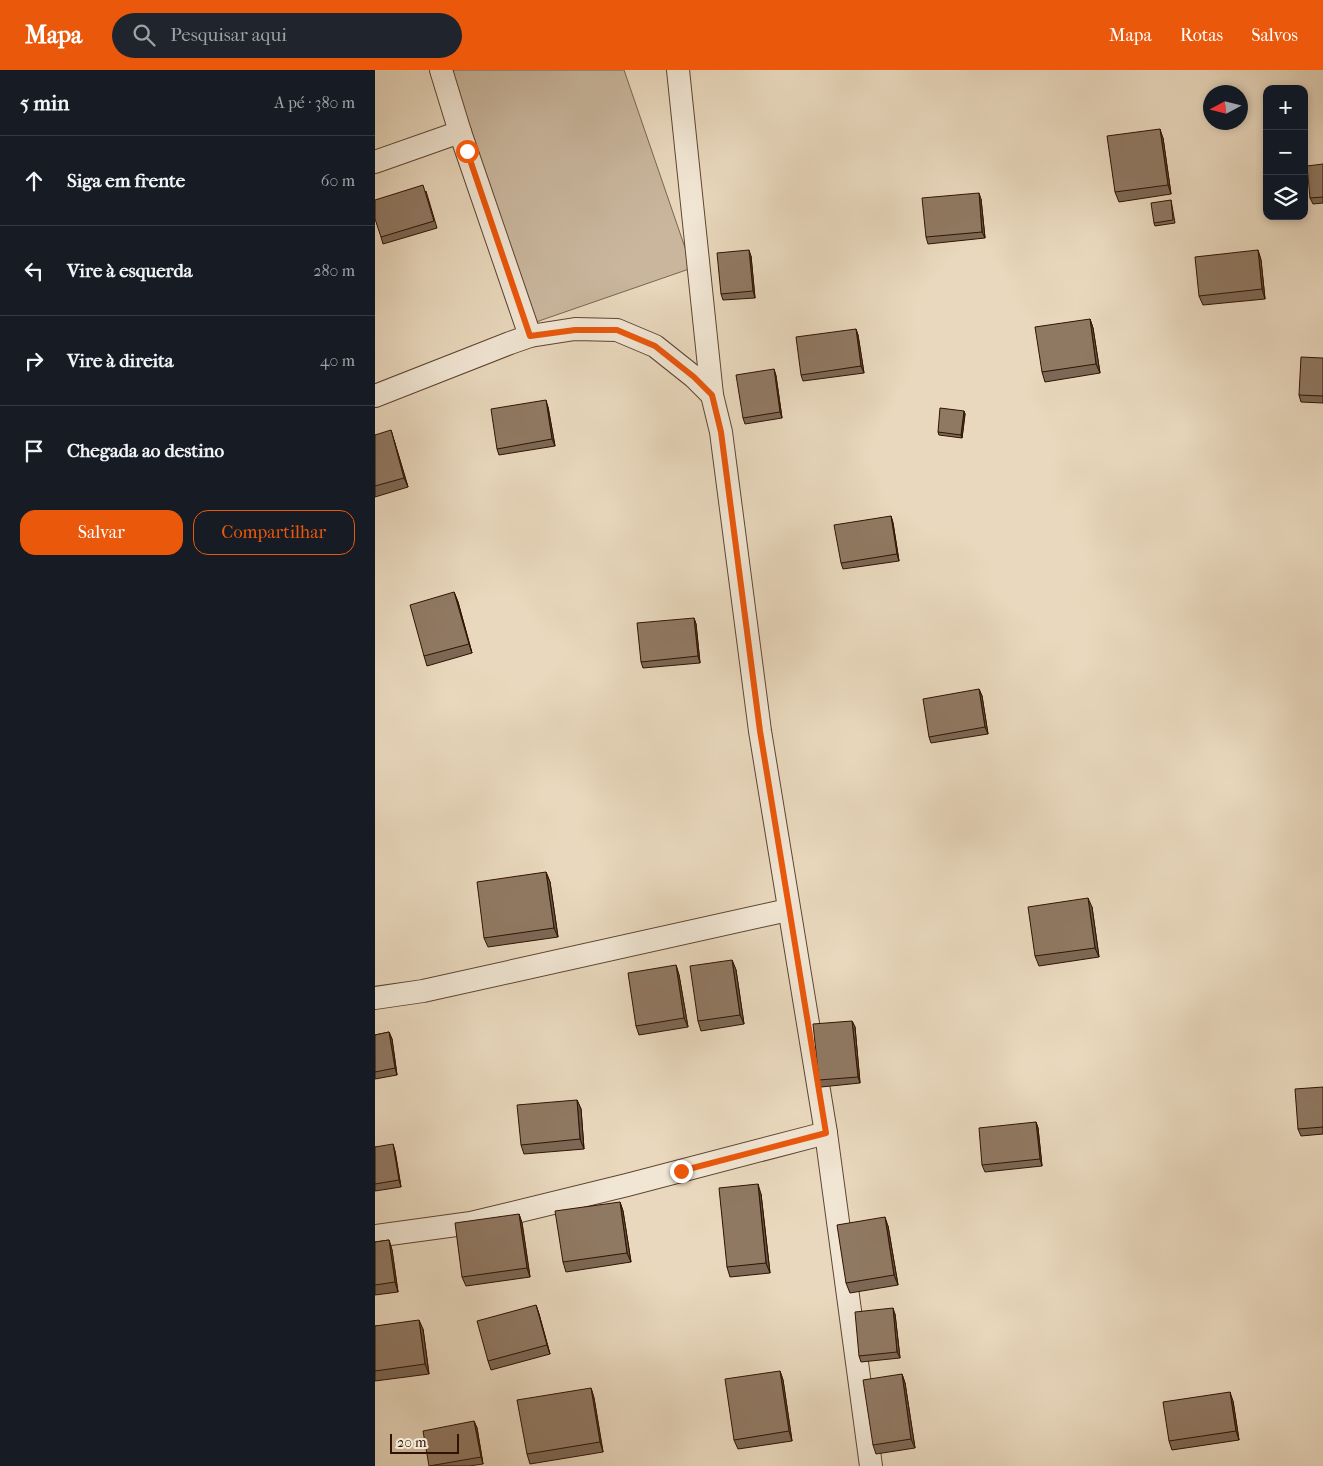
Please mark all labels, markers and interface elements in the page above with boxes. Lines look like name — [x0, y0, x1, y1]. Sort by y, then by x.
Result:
search box — [112, 13, 462, 58]
text: Mapa — [25, 21, 82, 49]
icon: search — [130, 21, 158, 49]
text: Pesquisar aqui — [170, 24, 287, 46]
text: Mapa — [1109, 25, 1152, 46]
text: Rotas — [1180, 25, 1223, 46]
text: Salvos — [1251, 25, 1298, 46]
north arrow — [1203, 85, 1248, 130]
map controls — [1263, 85, 1308, 220]
button: + — [1263, 85, 1308, 130]
text: 5 min — [20, 91, 69, 115]
text: A pé · 380 m — [274, 93, 355, 112]
button: − — [1263, 130, 1308, 175]
route start — [456, 140, 479, 163]
icon: ahead — [20, 167, 48, 195]
text: Siga em frente — [67, 170, 185, 192]
text: 60 m — [321, 171, 355, 190]
button: layers — [1263, 175, 1308, 220]
icon: left — [20, 257, 48, 285]
text: Vire à esquerda — [67, 260, 193, 282]
text: 280 m — [313, 261, 355, 280]
icon: right — [20, 347, 48, 375]
text: Vire à direita — [67, 350, 174, 372]
text: 40 m — [320, 351, 355, 370]
icon: arrive — [20, 437, 48, 465]
text: Chegada ao destino — [67, 440, 224, 462]
button: Salvar — [20, 510, 183, 555]
button: Compartilhar — [193, 510, 355, 555]
route end — [670, 1160, 693, 1183]
scale bar — [390, 1431, 459, 1454]
text: 20 m — [397, 1434, 427, 1451]

